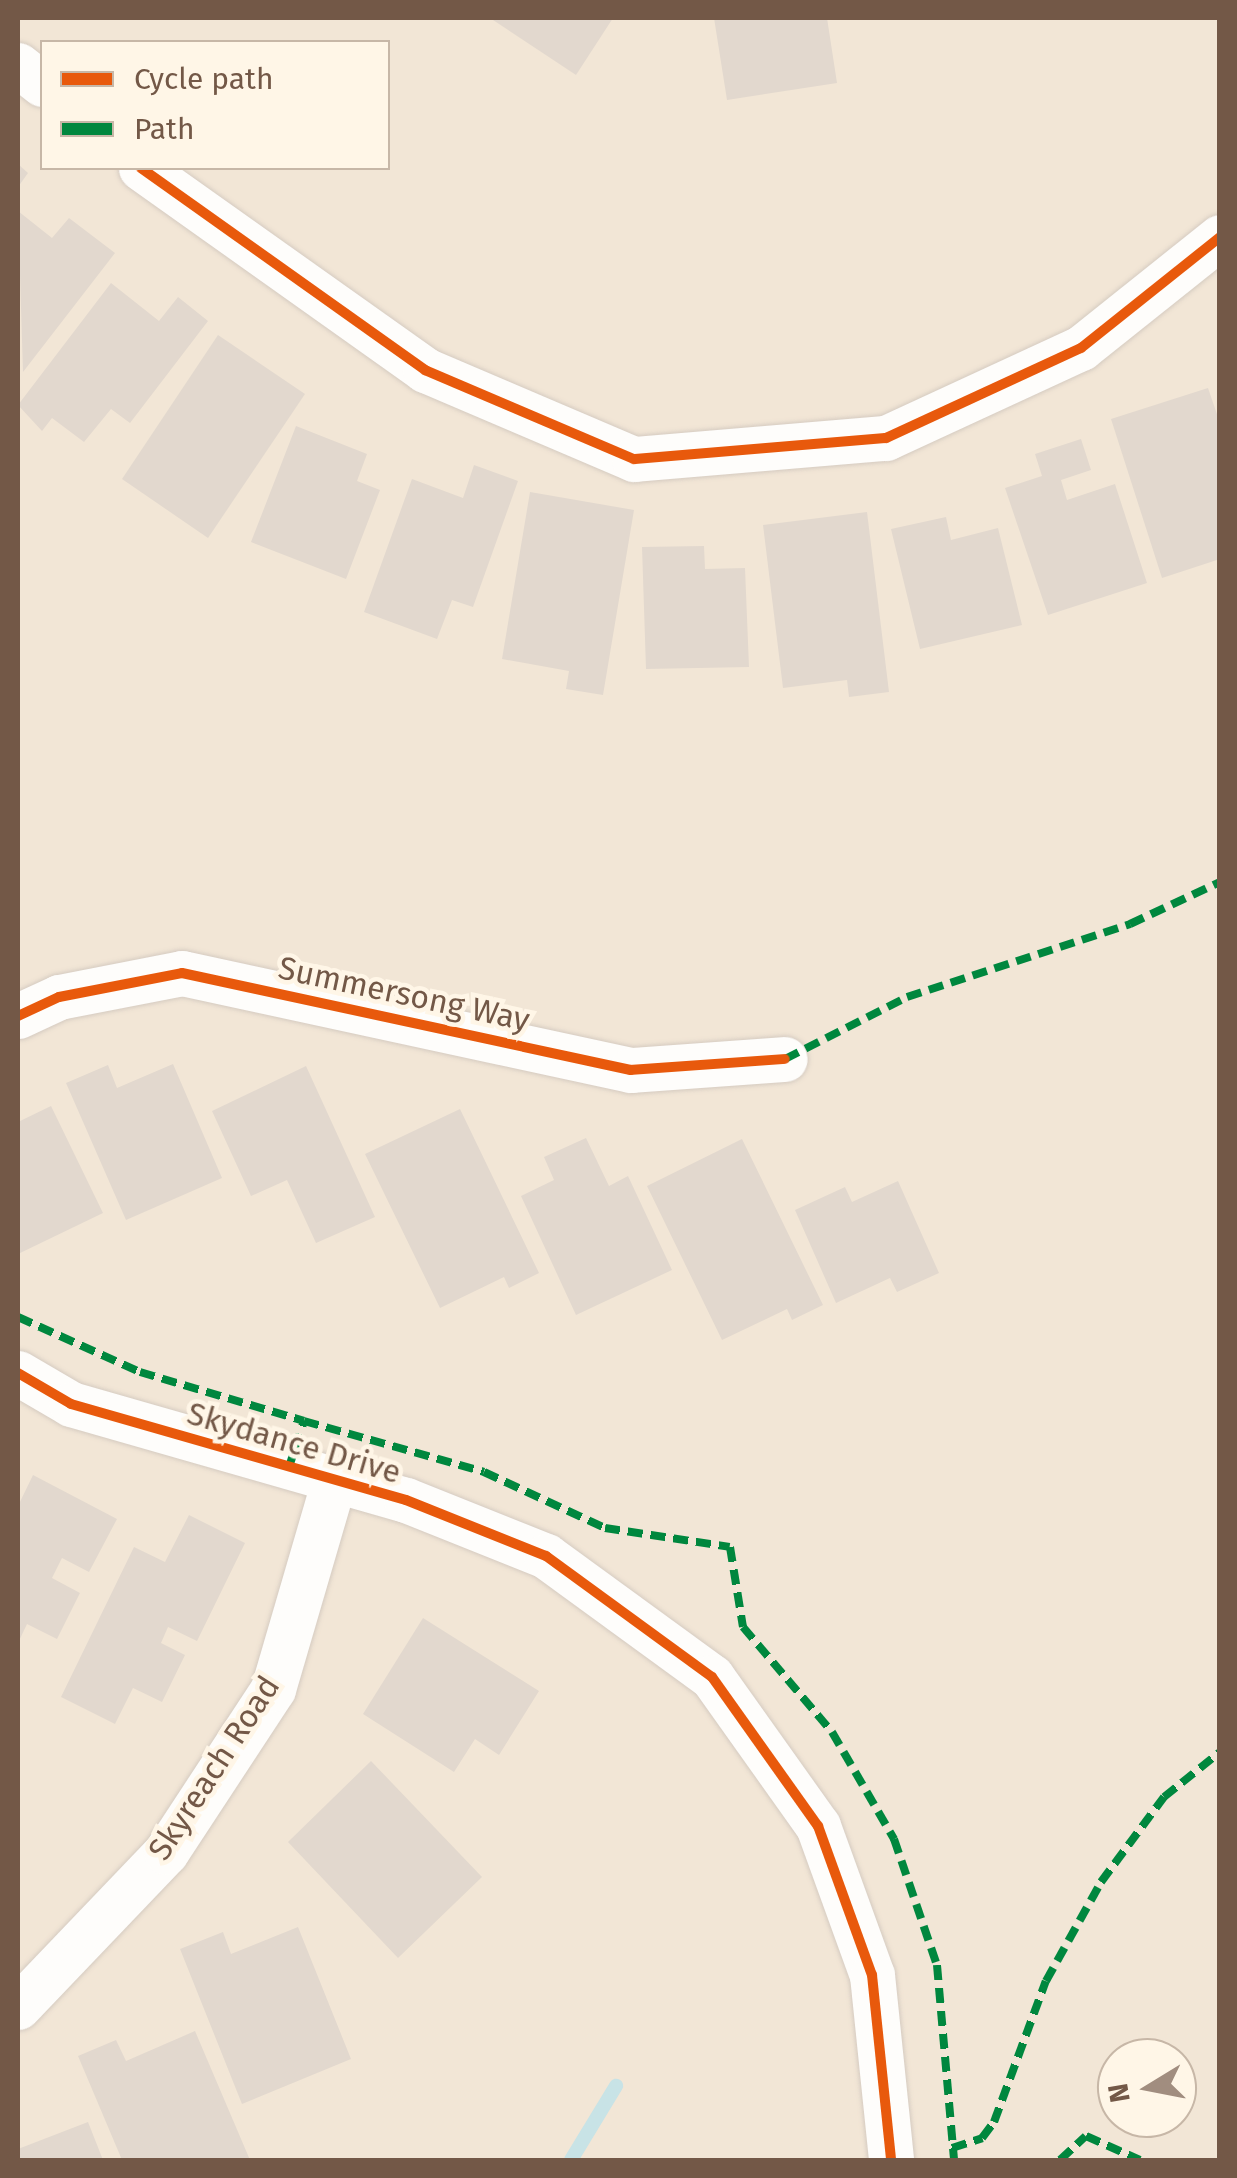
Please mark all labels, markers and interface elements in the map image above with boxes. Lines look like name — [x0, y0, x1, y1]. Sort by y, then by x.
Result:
legend — [40, 40, 390, 170]
text: Cycle path — [134, 61, 273, 97]
text: Path — [134, 111, 195, 147]
street label: Summersong Way — [275, 949, 533, 1039]
street label: Skydance Drive — [183, 1394, 405, 1492]
street label: Skyreach Road — [140, 1669, 288, 1867]
north arrow — [1097, 2038, 1197, 2138]
text: N — [1101, 2081, 1137, 2105]

